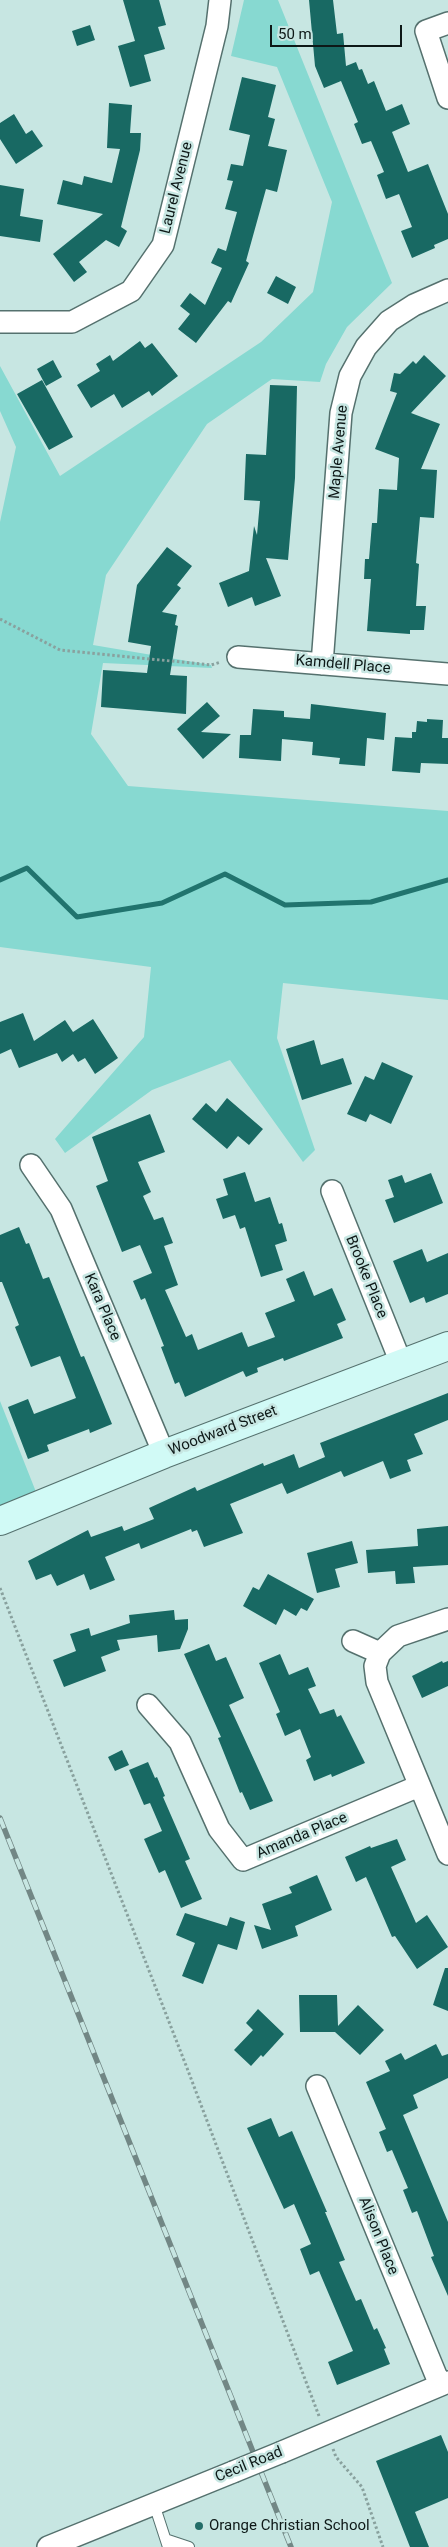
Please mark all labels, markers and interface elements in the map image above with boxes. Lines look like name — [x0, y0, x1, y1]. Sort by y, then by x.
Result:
scale bar — [273, 15, 406, 47]
text: 50 m — [278, 25, 312, 43]
street label: Laurel Avenue — [157, 140, 197, 236]
street label: Maple Avenue — [326, 404, 352, 500]
street label: Kamdell Place — [295, 652, 391, 678]
street label: Brooke Place — [341, 1233, 391, 1321]
street label: Kara Place — [80, 1271, 124, 1343]
street label: Woodward Street — [166, 1402, 280, 1460]
street label: Amanda Place — [254, 1809, 350, 1863]
street label: Alison Place — [354, 2194, 402, 2278]
street label: Cecil Road — [213, 2443, 285, 2487]
place label: Orange Christian School — [209, 2517, 370, 2535]
marker: Orange Christian School — [193, 2520, 205, 2532]

